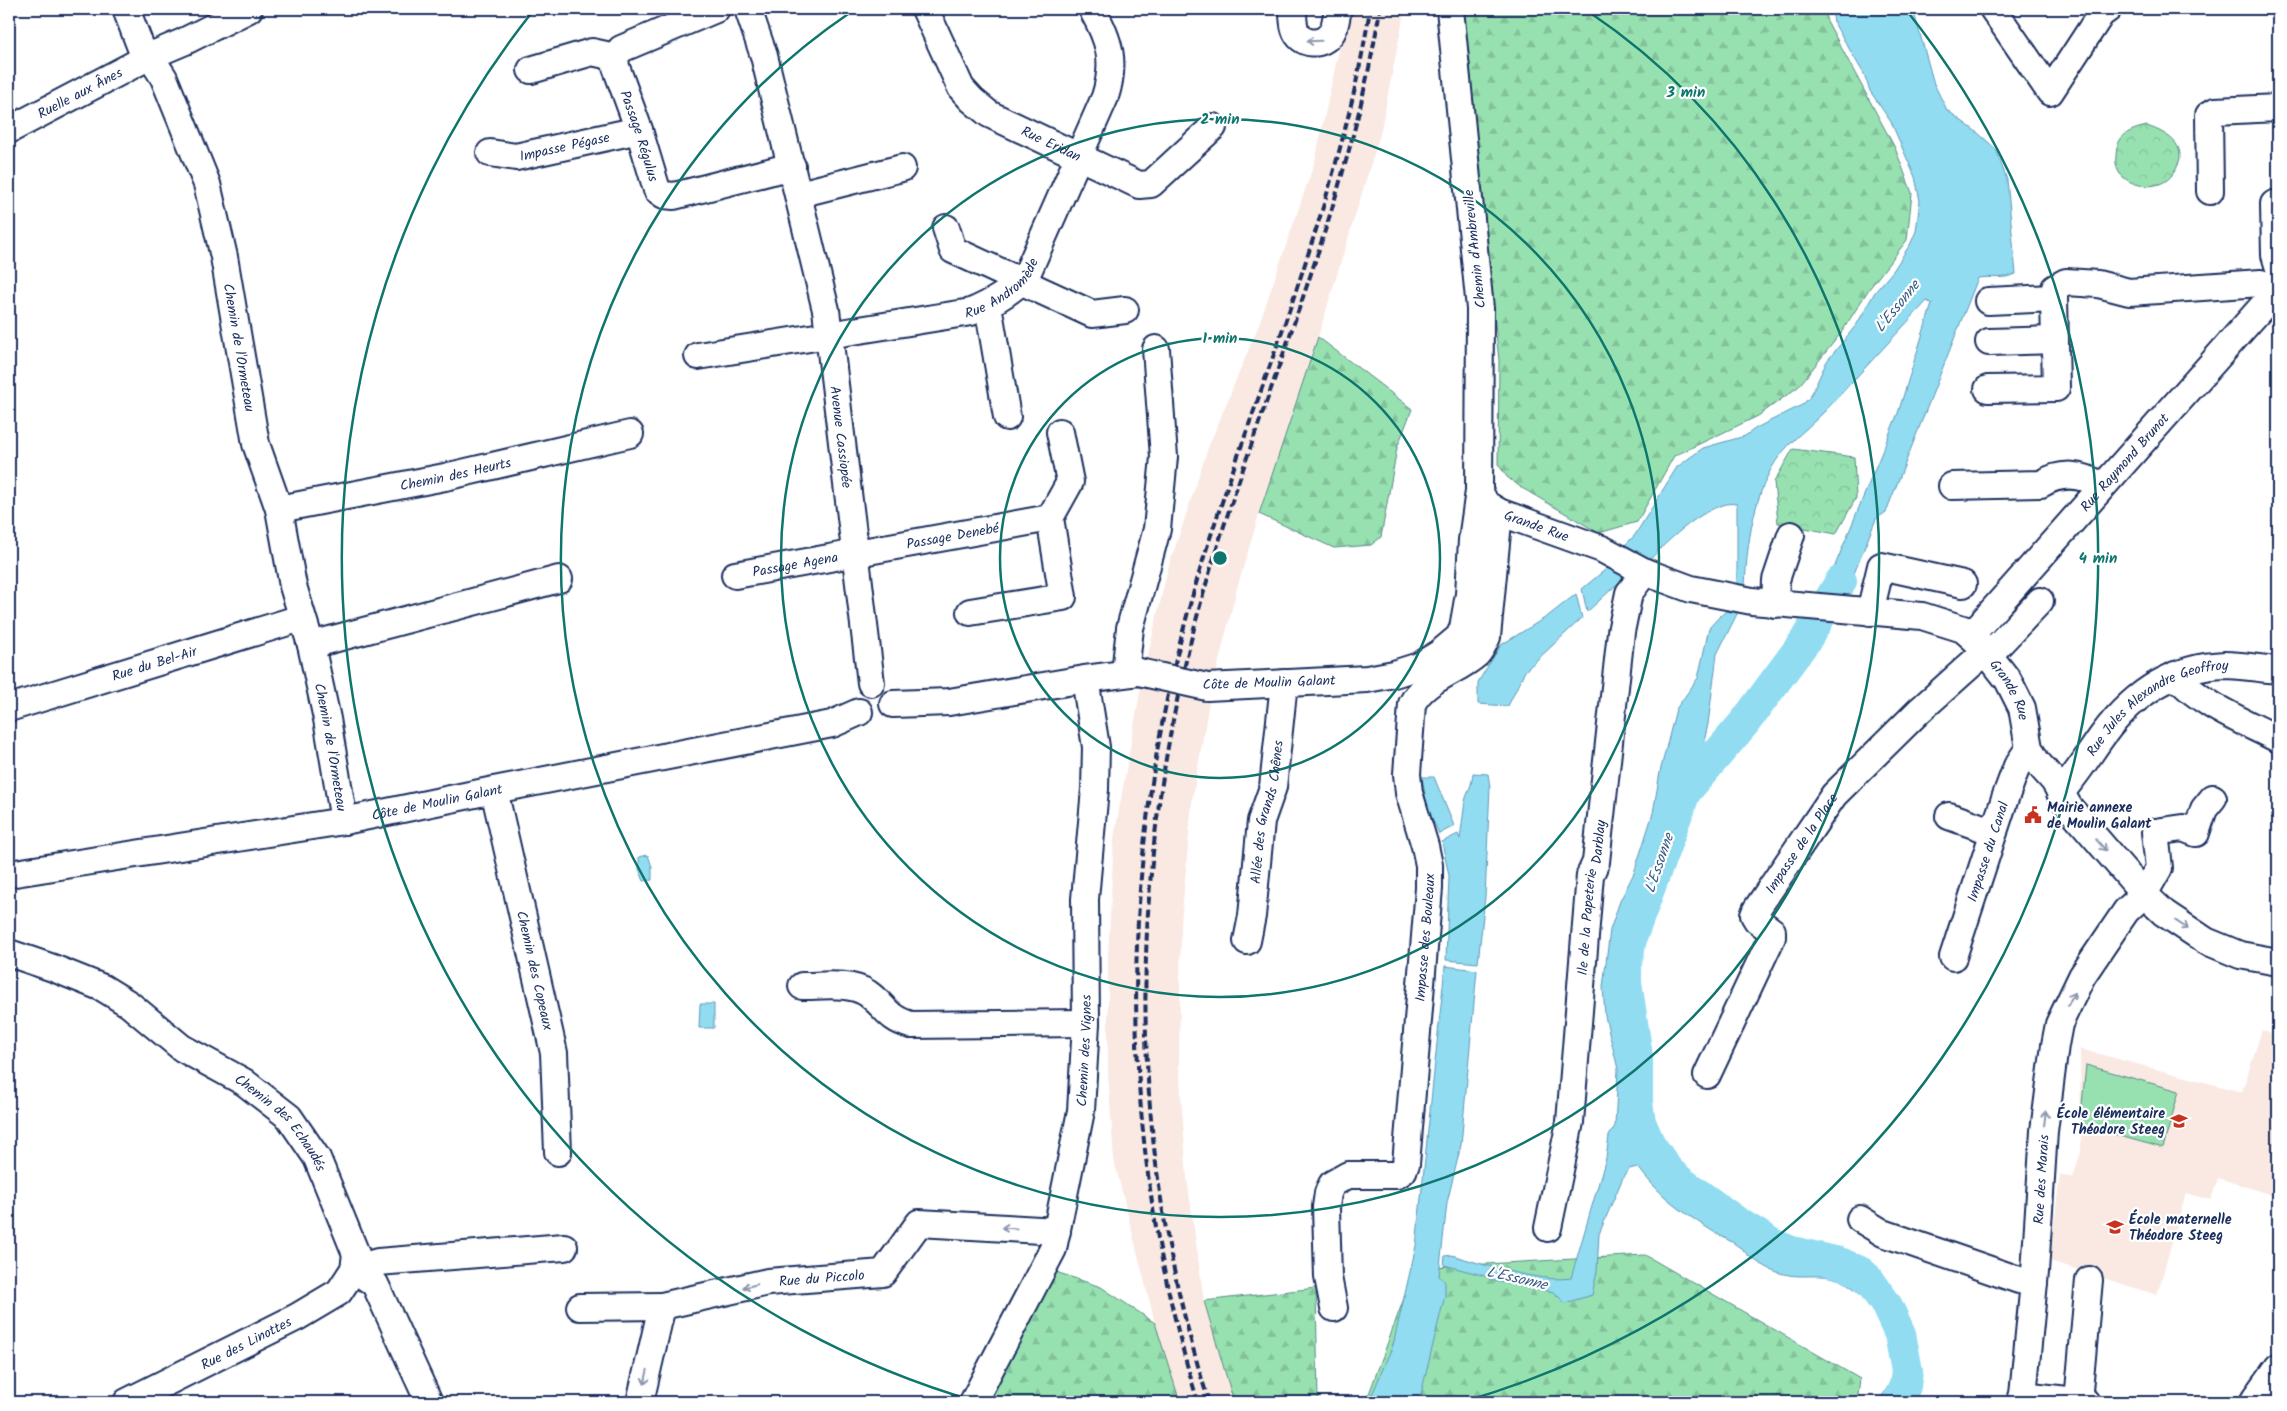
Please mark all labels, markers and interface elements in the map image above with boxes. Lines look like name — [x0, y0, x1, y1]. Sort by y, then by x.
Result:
one-way arrow — [1306, 37, 1322, 46]
street label: Ruelle aux Ânes — [34, 62, 127, 125]
text: 3 min — [1666, 81, 1705, 105]
street label: Passage Régulus — [613, 87, 664, 185]
text: 2 min — [1200, 108, 1240, 132]
street label: Rue Eridan — [1017, 121, 1085, 168]
street label: Impasse Pégase — [518, 127, 613, 168]
street label: Chemin d'Ambreville — [1458, 188, 1492, 309]
street label: Rue Andromède — [963, 254, 1045, 325]
water label: L'Essonne — [1869, 274, 1927, 338]
street label: Chemin de l'Ormeteau — [217, 282, 260, 414]
text: 1 min — [1203, 327, 1237, 351]
street label: Avenue Cassiopée — [823, 385, 857, 490]
street label: Rue Raymond Brunot — [2075, 408, 2175, 517]
street label: Chemin des Heurts — [398, 452, 514, 497]
street label: Grande Rue — [1501, 505, 1572, 548]
street label: Passage Denebé — [904, 517, 1002, 556]
street label: Passage Agena — [751, 547, 840, 584]
text: 4 min — [2079, 547, 2117, 571]
centre of rings — [1211, 549, 1229, 567]
street label: Rue du Bel-Air — [109, 640, 201, 688]
street label: Grande Rue — [1984, 655, 2034, 723]
street label: Rue Jules Alexandre Geoffroy — [2081, 655, 2229, 761]
street label: Côte de Moulin Galant — [1202, 670, 1336, 696]
street label: Chemin de l'Ormeteau — [308, 681, 352, 813]
street label: Allée des Grands Chênes — [1245, 739, 1290, 885]
street label: Côte de Moulin Galant — [370, 779, 505, 827]
street label: Impasse de la Place — [1760, 788, 1845, 899]
place label: Mairie annexe de Moulin Galant — [2047, 797, 2152, 835]
street label: Impasse du Canal — [1962, 798, 2015, 905]
public building icon: Mairie annexe de Moulin Galant — [2023, 805, 2043, 825]
street label: Ile de la Papeterie Darblay — [1572, 818, 1613, 976]
water label: L'Essonne — [1639, 829, 1682, 896]
one-way arrow — [2095, 838, 2107, 851]
street label: Impasse des Bouleaux — [1410, 872, 1441, 1003]
street label: Chemin des Copeaux — [510, 909, 559, 1033]
one-way arrow — [2174, 920, 2188, 930]
one-way arrow — [2067, 992, 2076, 1007]
street label: Chemin des Vignes — [1071, 995, 1098, 1107]
street label: Chemin des Echaudés — [230, 1069, 331, 1175]
place label: École élémentaire Théodore Steeg — [2057, 1103, 2165, 1141]
one-way arrow — [2040, 1111, 2050, 1127]
school or university icon: École élémentaire Théodore Steeg — [2169, 1111, 2189, 1131]
street label: Rue des Marais — [2028, 1134, 2056, 1225]
place label: École maternelle Théodore Steeg — [2129, 1209, 2232, 1247]
school or university icon: École maternelle Théodore Steeg — [2105, 1217, 2125, 1237]
one-way arrow — [1001, 1224, 1017, 1233]
water label: L'Essonne — [1484, 1260, 1551, 1298]
street label: Rue du Piccolo — [778, 1264, 865, 1293]
one-way arrow — [742, 1282, 758, 1291]
street label: Rue des Linottes — [197, 1311, 296, 1376]
one-way arrow — [641, 1368, 650, 1384]

